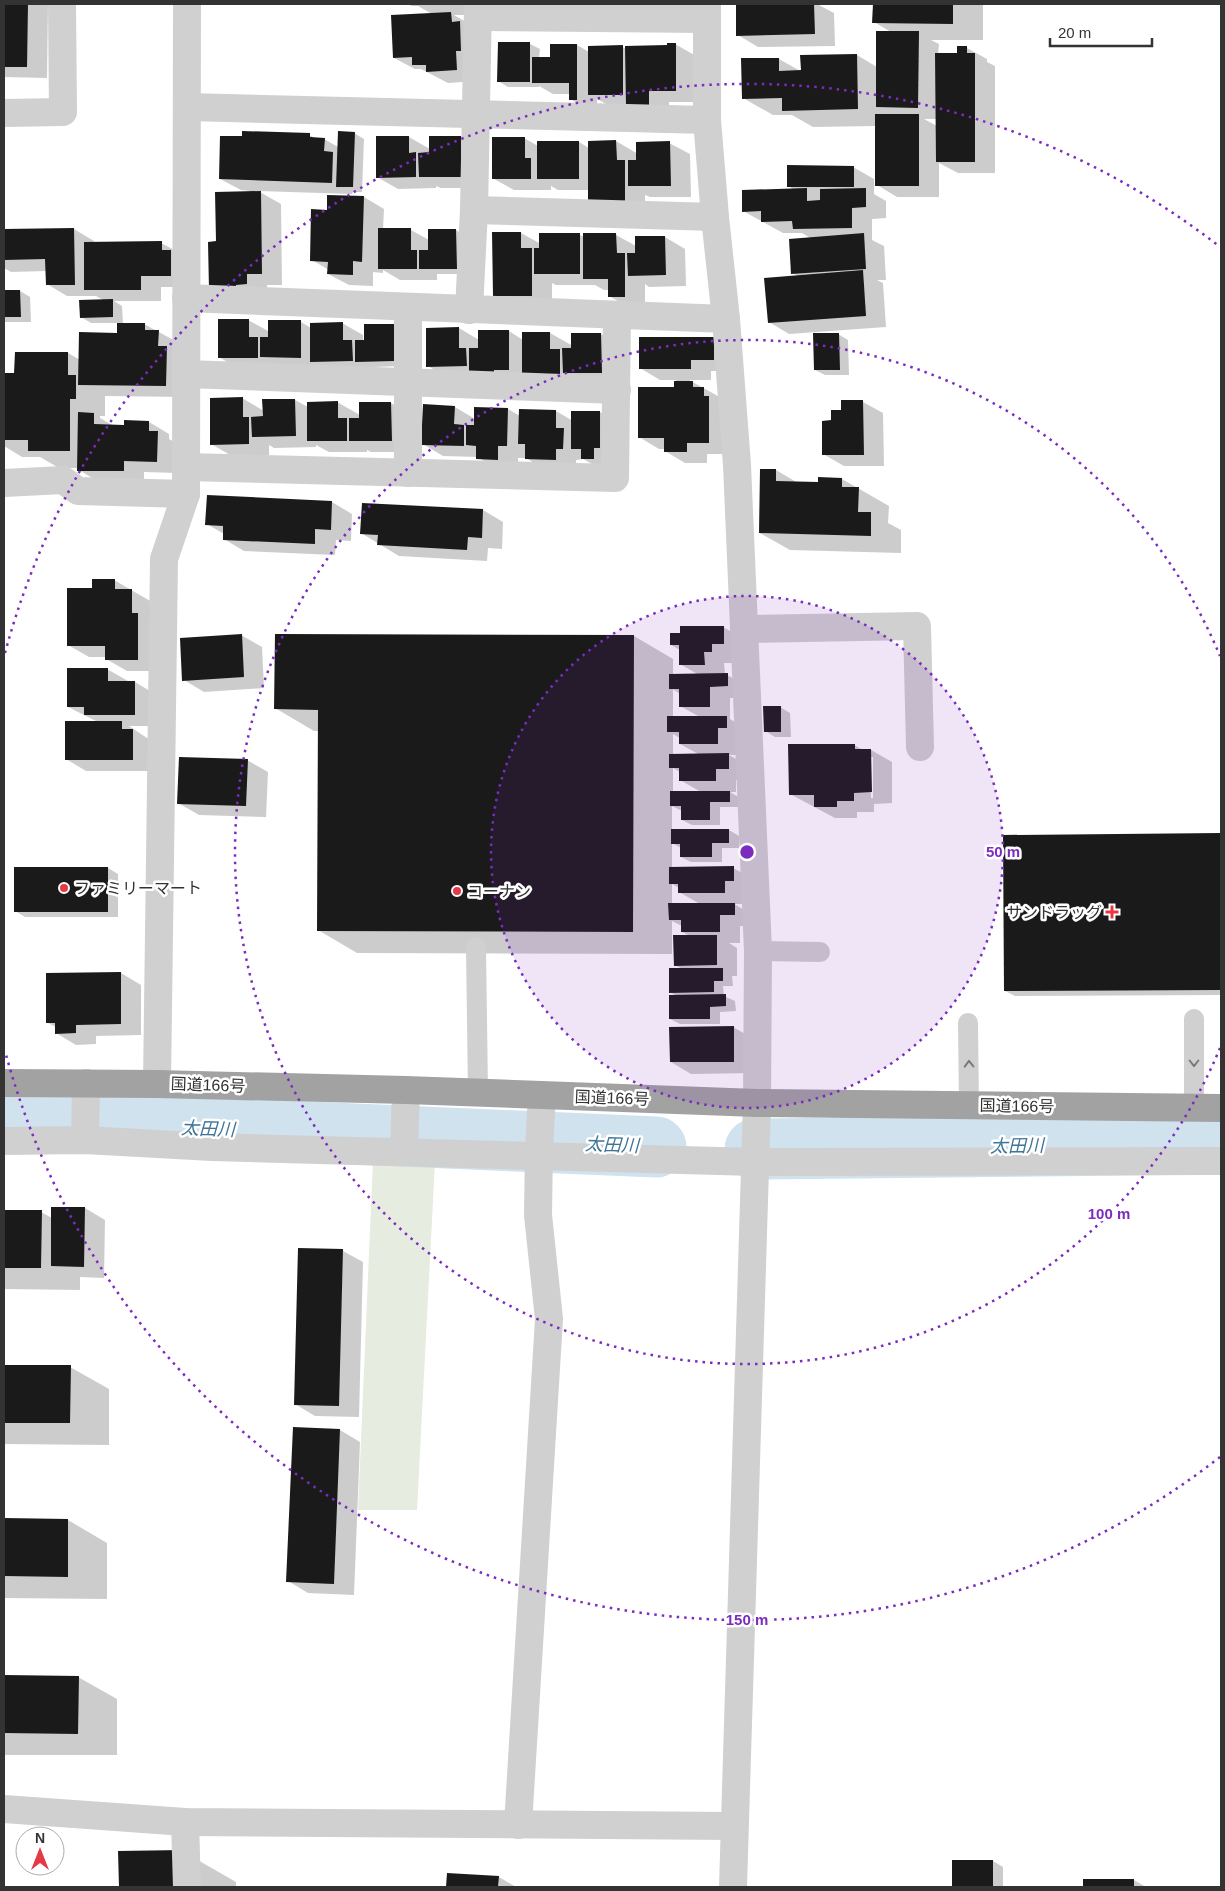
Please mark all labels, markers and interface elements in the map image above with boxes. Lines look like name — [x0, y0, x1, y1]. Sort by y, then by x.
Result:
scale bar — [1050, 15, 1152, 47]
text: 20 m — [1058, 24, 1091, 41]
centre of rings — [738, 843, 756, 861]
text: 50 m — [986, 843, 1020, 860]
place label: ファミリーマート — [74, 880, 202, 897]
marker: ファミリーマート — [58, 882, 70, 894]
place label: コーナン — [467, 883, 531, 900]
marker: コーナン — [451, 885, 463, 897]
place label: サンドラッグ — [1006, 904, 1102, 921]
marker: サンドラッグ — [1106, 906, 1118, 918]
one-way arrow — [964, 1060, 974, 1068]
one-way arrow — [1189, 1060, 1199, 1068]
street label: 国道166号 — [170, 1075, 246, 1095]
street label: 国道166号 — [574, 1088, 650, 1108]
street label: 国道166号 — [980, 1097, 1054, 1115]
water label: 太田川 — [181, 1118, 237, 1140]
water label: 太田川 — [585, 1134, 641, 1156]
water label: 太田川 — [990, 1135, 1046, 1156]
text: 100 m — [1088, 1205, 1130, 1222]
text: 150 m — [726, 1611, 768, 1628]
north arrow — [15, 1826, 65, 1876]
text: N — [35, 1830, 45, 1846]

